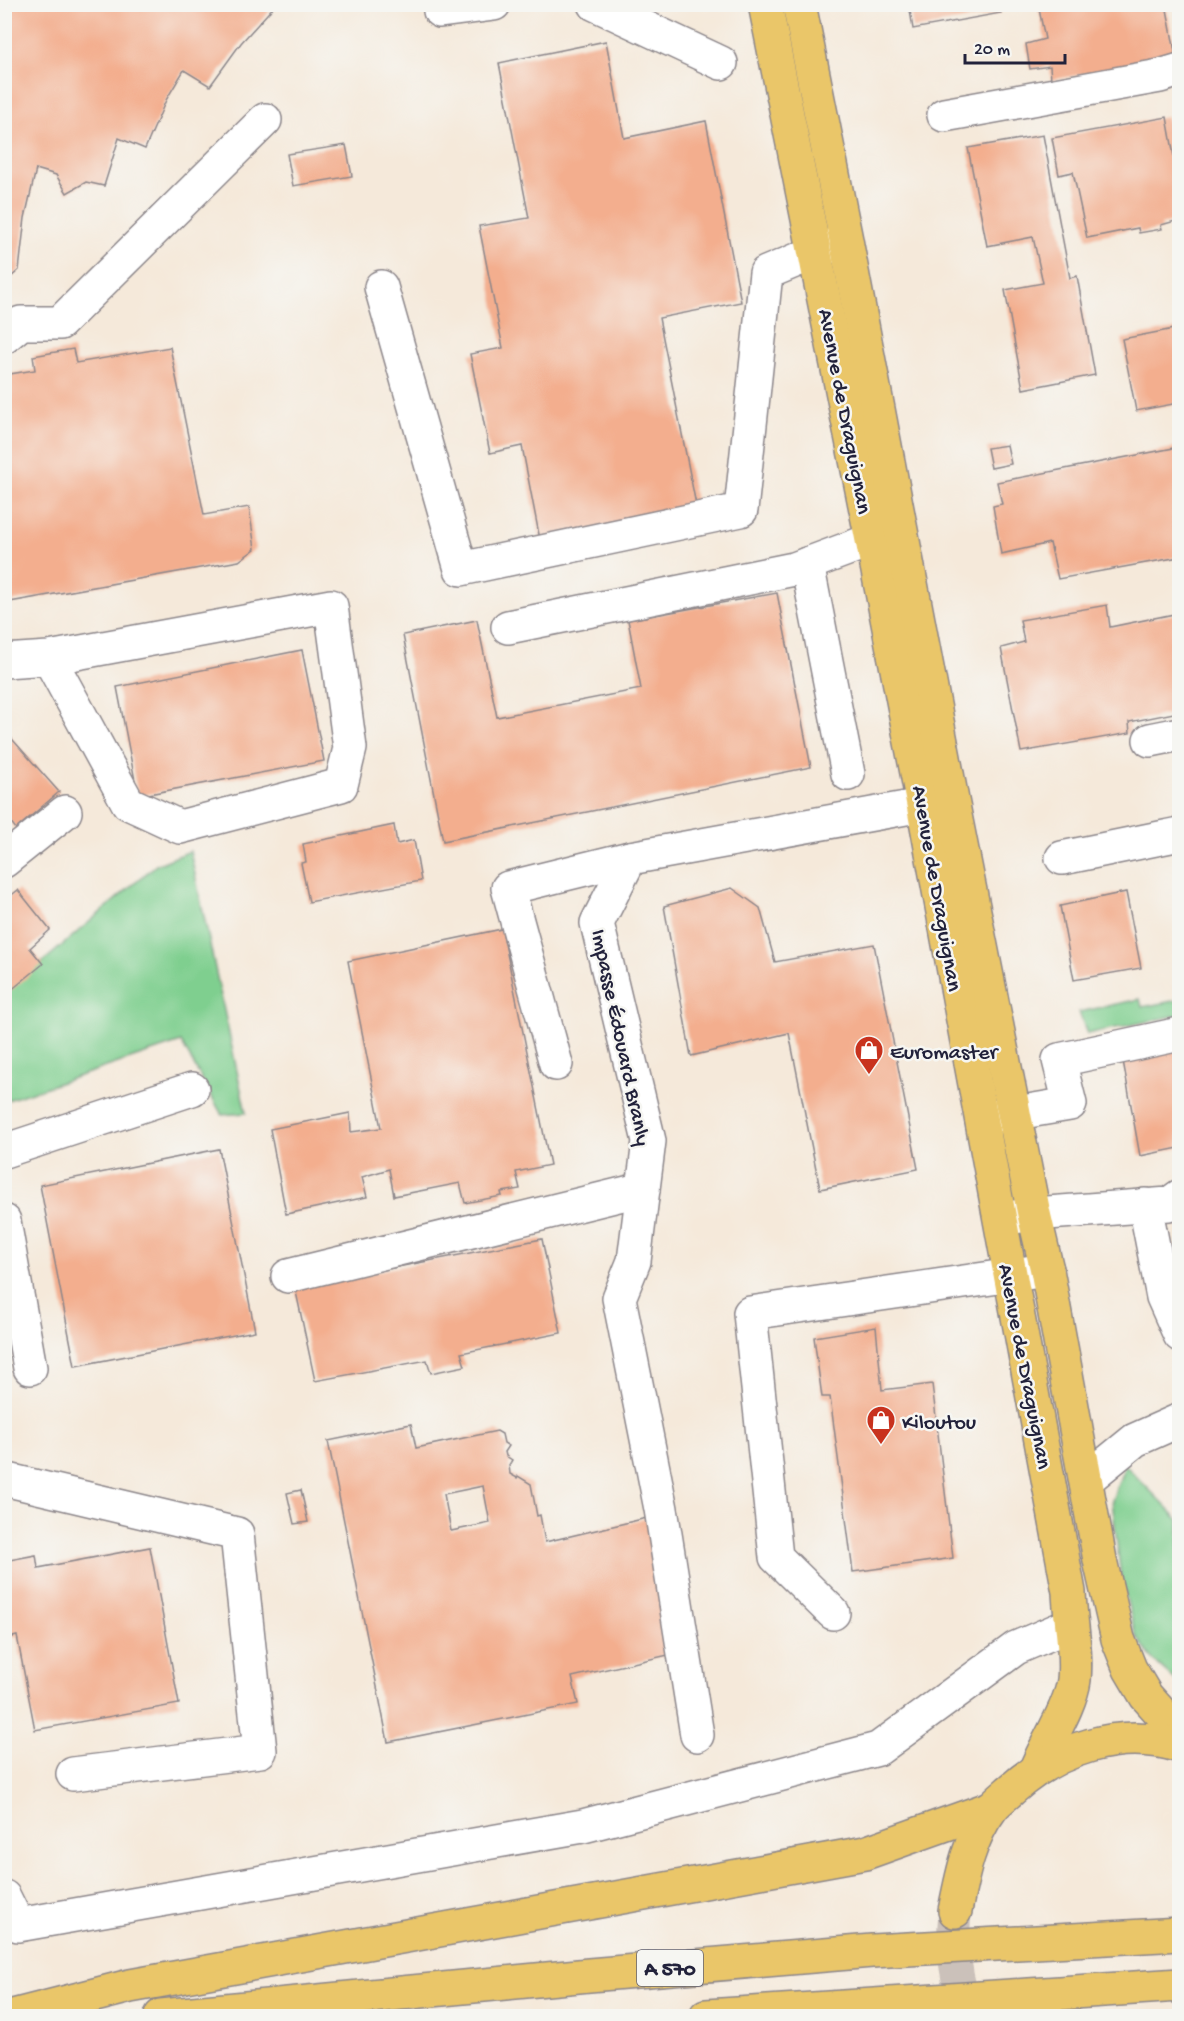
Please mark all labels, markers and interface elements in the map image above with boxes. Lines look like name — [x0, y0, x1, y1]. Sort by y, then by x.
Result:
scale bar — [965, 27, 1066, 65]
text: 20 m — [974, 40, 1010, 61]
street label: Avenue de Draguignan — [810, 307, 876, 517]
street label: Avenue de Draguignan — [904, 784, 966, 994]
street label: Impasse Édouard Branly — [583, 927, 655, 1149]
shop icon: Euromaster — [853, 1034, 885, 1076]
place label: Euromaster — [890, 1041, 1000, 1067]
street label: Avenue de Draguignan — [990, 1262, 1056, 1472]
shop icon: Kiloutou — [865, 1404, 897, 1446]
place label: Kiloutou — [902, 1411, 976, 1437]
road number: A 570 — [637, 1950, 703, 1986]

